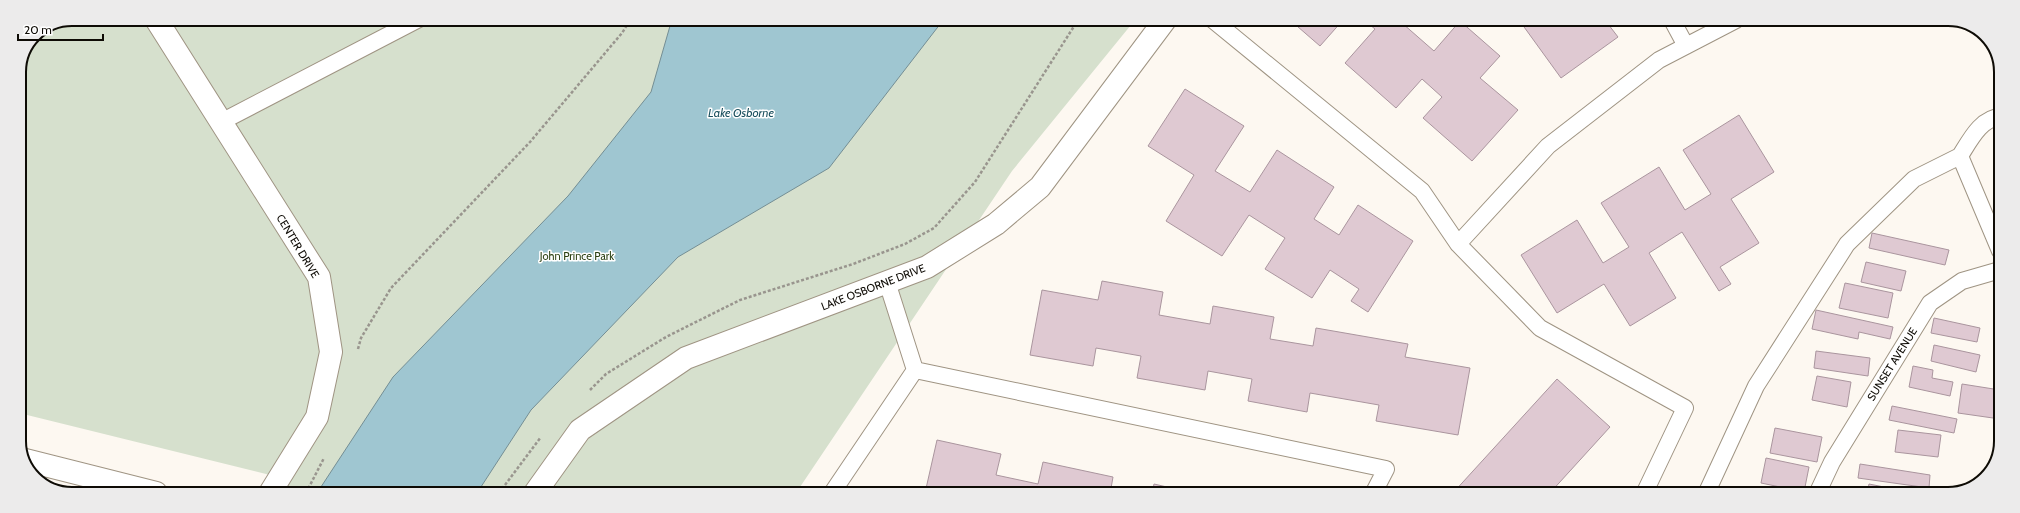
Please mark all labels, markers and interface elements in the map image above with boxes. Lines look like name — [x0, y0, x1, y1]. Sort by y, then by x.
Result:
scale bar — [18, 16, 103, 42]
text: 20 m — [24, 22, 52, 37]
water label: Lake Osborne — [708, 105, 774, 120]
street label: CENTER DRIVE — [273, 212, 323, 280]
park label: John Prince Park — [539, 249, 614, 263]
street label: LAKE OSBORNE DRIVE — [819, 261, 927, 313]
street label: SUNSET AVENUE — [1864, 325, 1920, 403]

